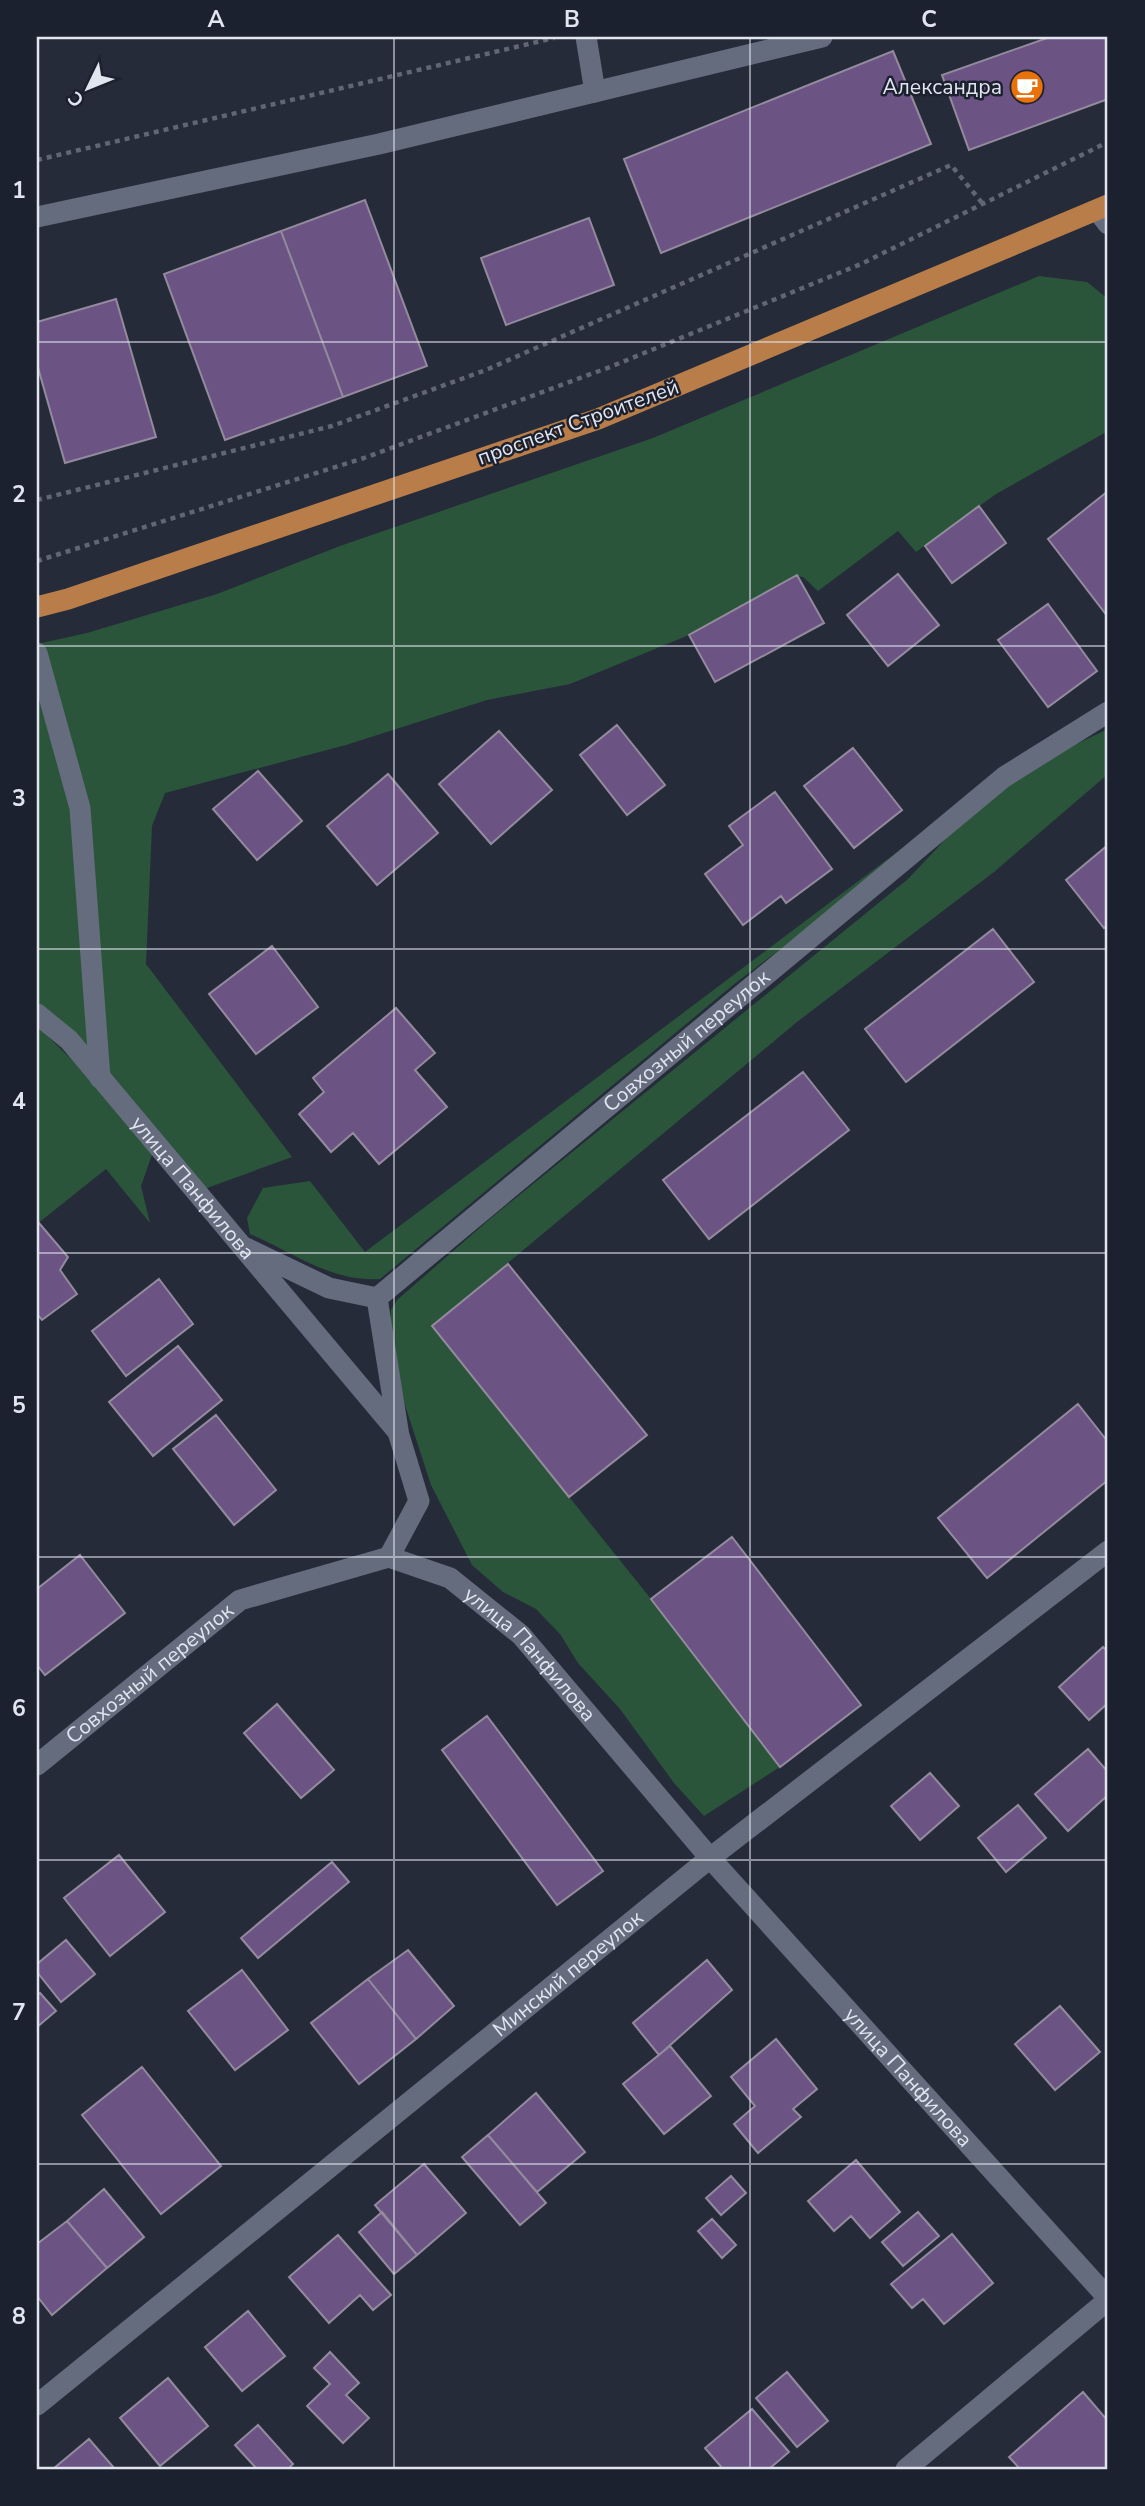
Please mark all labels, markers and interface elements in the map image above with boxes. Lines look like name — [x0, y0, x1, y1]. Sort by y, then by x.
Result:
text: A — [207, 4, 225, 35]
text: B — [564, 4, 580, 35]
text: C — [921, 4, 937, 35]
north arrow — [52, 52, 122, 122]
cafe icon: Александра — [1008, 68, 1046, 106]
place label: Александра — [882, 73, 1002, 101]
text: С — [62, 85, 90, 112]
text: 1 — [12, 175, 26, 206]
street label: проспект Строителей — [473, 373, 683, 471]
text: 2 — [12, 479, 26, 510]
text: 3 — [12, 783, 26, 814]
street label: Совхозный переулок — [597, 963, 776, 1118]
text: 4 — [12, 1086, 26, 1117]
street label: улица Панфилова — [125, 1110, 261, 1265]
text: 5 — [12, 1390, 26, 1421]
street label: улица Панфилова — [458, 1580, 602, 1728]
street label: Совхозный переулок — [60, 1596, 240, 1750]
text: 6 — [12, 1693, 26, 1724]
street label: Минский переулок — [487, 1903, 650, 2043]
text: 7 — [12, 1997, 26, 2028]
street label: улица Панфилова — [838, 2001, 979, 2153]
text: 8 — [12, 2301, 26, 2332]

